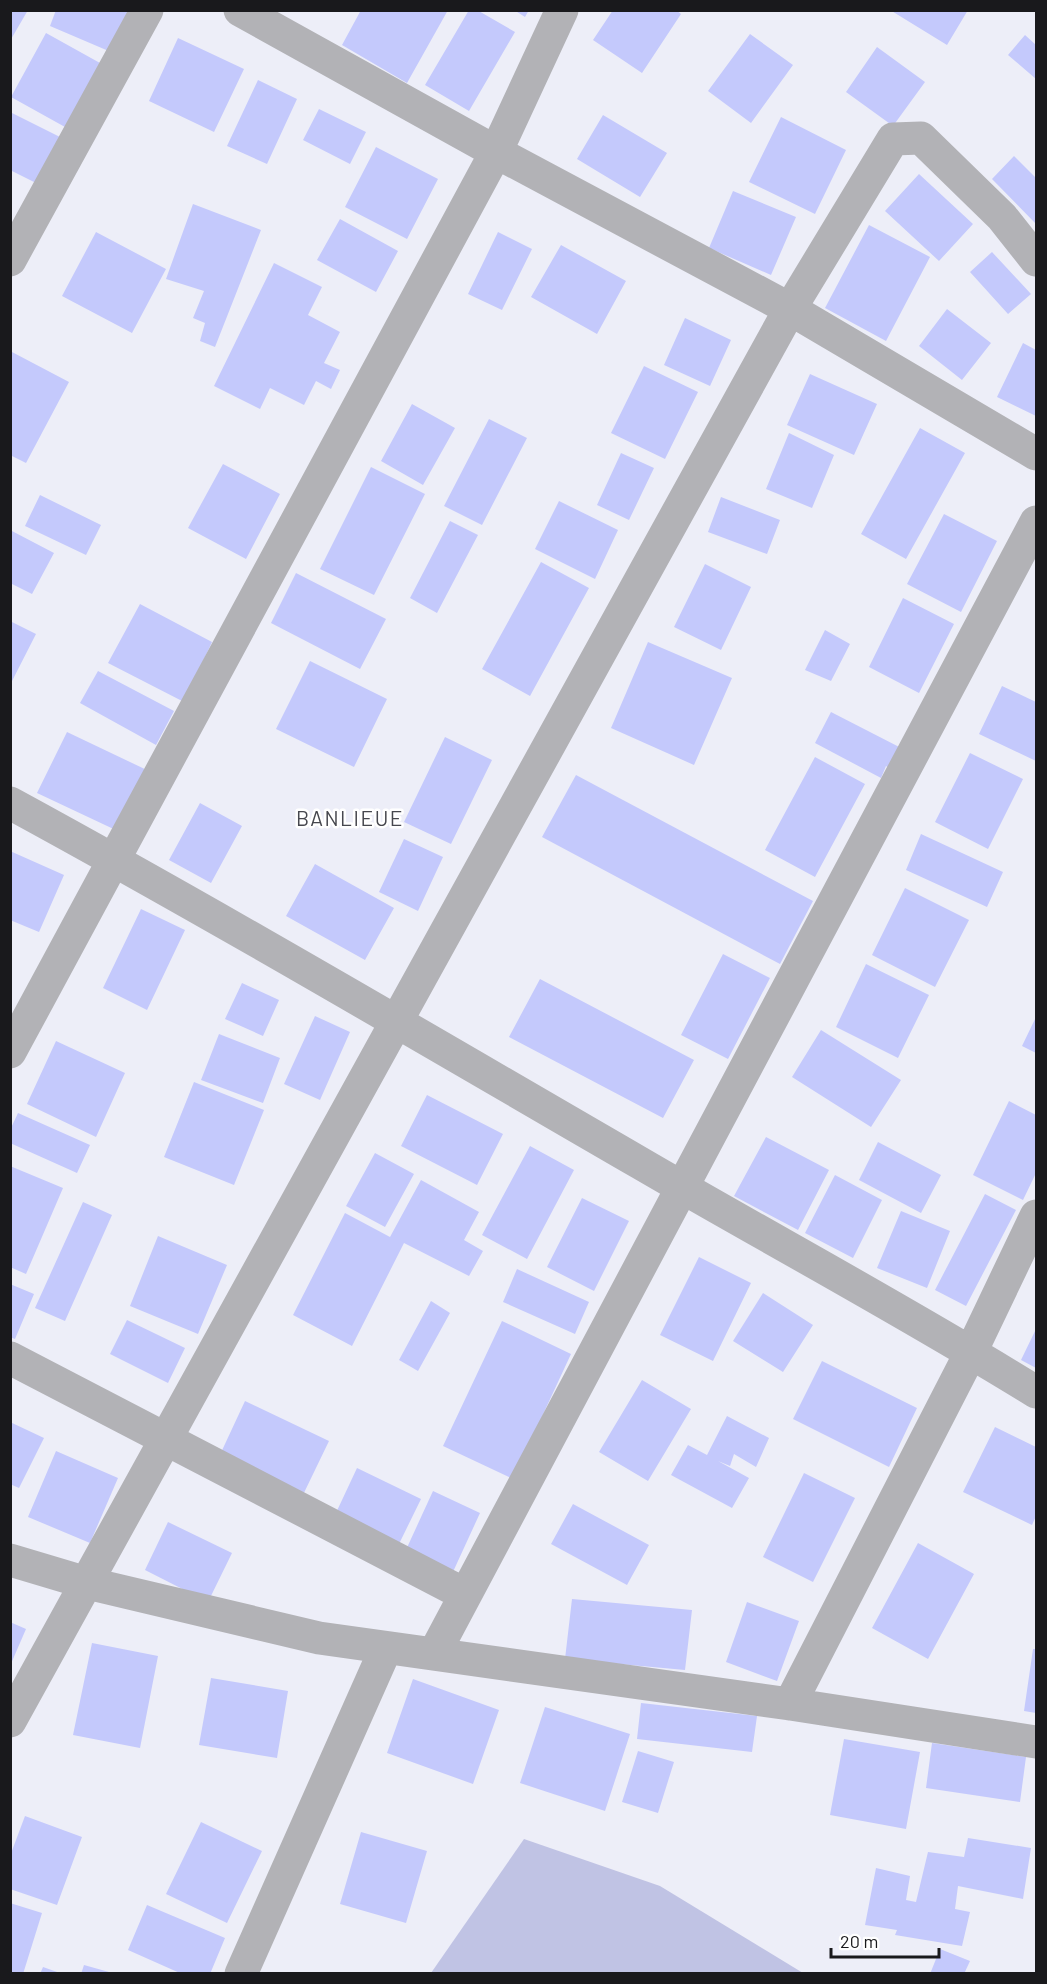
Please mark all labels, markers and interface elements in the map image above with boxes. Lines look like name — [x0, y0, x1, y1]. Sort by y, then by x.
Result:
district label: BANLIEUE — [296, 805, 404, 830]
scale bar — [831, 1921, 939, 1959]
text: 20 m — [840, 1930, 878, 1952]

